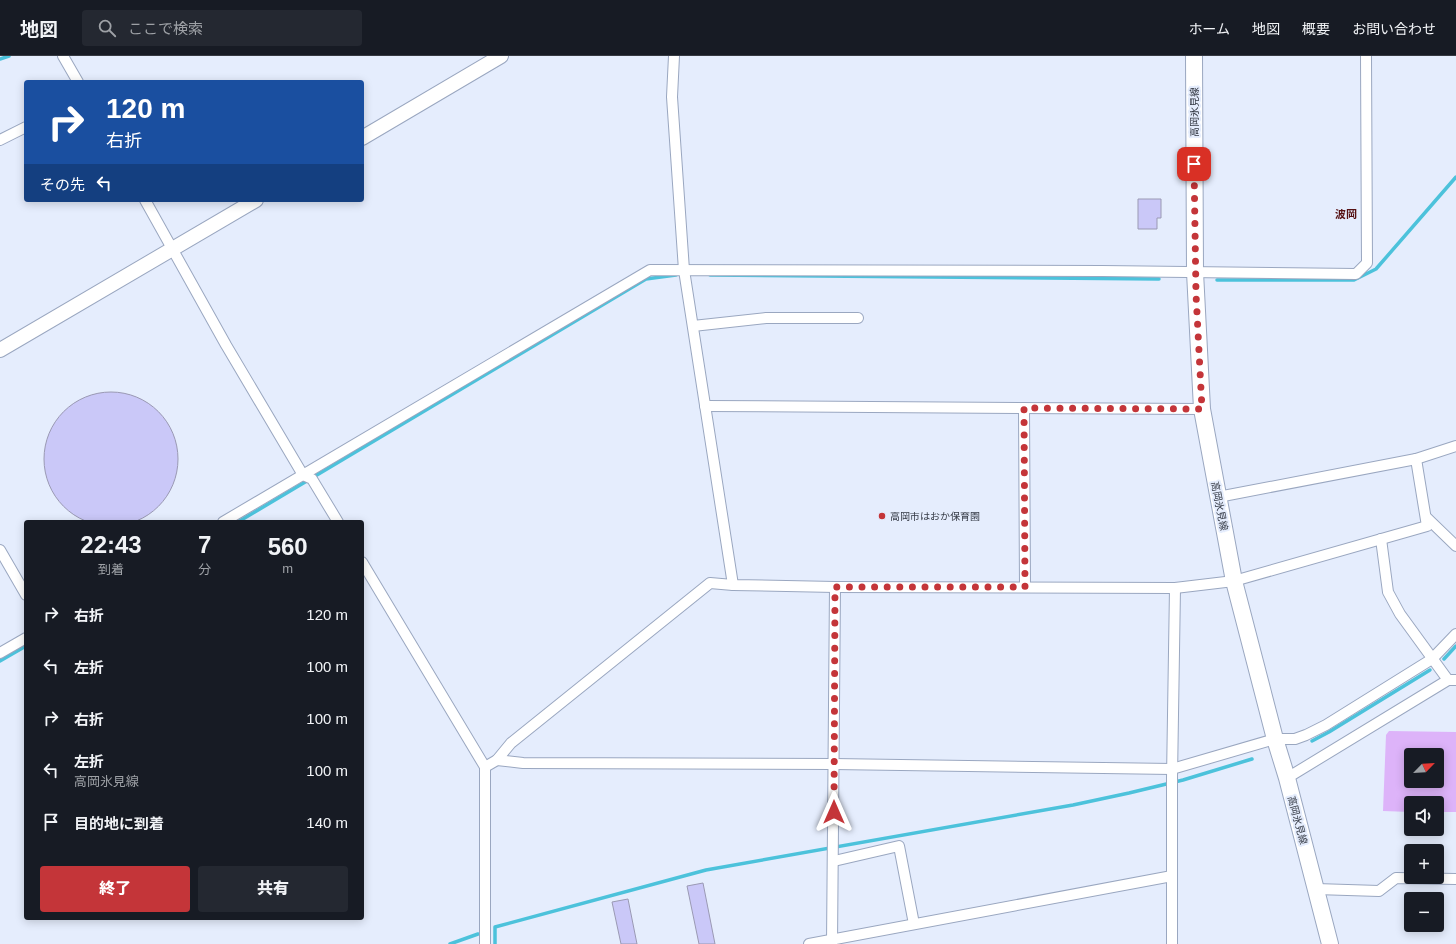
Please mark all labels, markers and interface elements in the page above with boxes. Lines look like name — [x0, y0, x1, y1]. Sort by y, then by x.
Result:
search box — [82, 10, 362, 46]
icon: search — [96, 17, 118, 39]
text: 地図 — [20, 19, 58, 40]
text: ここで検索 — [128, 20, 203, 37]
text: ホーム — [1188, 21, 1230, 37]
text: 地図 — [1252, 21, 1280, 37]
text: 概要 — [1302, 21, 1330, 37]
text: お問い合わせ — [1352, 21, 1436, 37]
street label: 高岡氷見線 — [1189, 87, 1200, 137]
text: 120 m — [106, 93, 185, 124]
icon: right — [40, 96, 92, 148]
text: 右折 — [106, 131, 142, 151]
pin — [1177, 147, 1211, 181]
icon: arrive — [1183, 153, 1205, 175]
icon: left — [93, 172, 115, 194]
text: その先 — [40, 176, 85, 193]
district label: 波岡 — [1335, 208, 1357, 220]
street label: 高岡氷見線 — [1209, 481, 1230, 532]
marker: 高岡市はおか保育園 — [877, 511, 887, 521]
place label: 高岡市はおか保育園 — [890, 511, 980, 522]
text: 22:43 — [80, 531, 142, 558]
text: 7 — [198, 531, 211, 558]
text: 560 — [268, 533, 308, 560]
text: m — [282, 561, 293, 576]
text: 到着 — [98, 562, 124, 577]
text: 分 — [198, 562, 211, 577]
icon: right — [40, 603, 62, 625]
text: 120 m — [306, 606, 348, 623]
text: 右折 — [74, 607, 104, 624]
icon: left — [40, 655, 62, 677]
text: 100 m — [306, 658, 348, 675]
text: 左折 — [74, 659, 104, 676]
icon: right — [40, 707, 62, 729]
text: 100 m — [306, 710, 348, 727]
text: 右折 — [74, 711, 104, 728]
north arrow — [1404, 748, 1444, 788]
map controls — [1404, 748, 1444, 932]
text: 左折 — [74, 753, 104, 770]
icon: left — [40, 759, 62, 781]
text: 100 m — [306, 762, 348, 779]
text: 高岡氷見線 — [74, 774, 139, 789]
position arrow — [813, 791, 855, 833]
street label: 高岡氷見線 — [1286, 795, 1309, 846]
button: sound — [1404, 796, 1444, 836]
icon: arrive — [40, 811, 62, 833]
text: 140 m — [306, 814, 348, 831]
text: 目的地に到着 — [74, 815, 164, 832]
button: + — [1404, 844, 1444, 884]
button: 終了 — [40, 866, 190, 912]
button: 共有 — [198, 866, 348, 912]
button: − — [1404, 892, 1444, 932]

